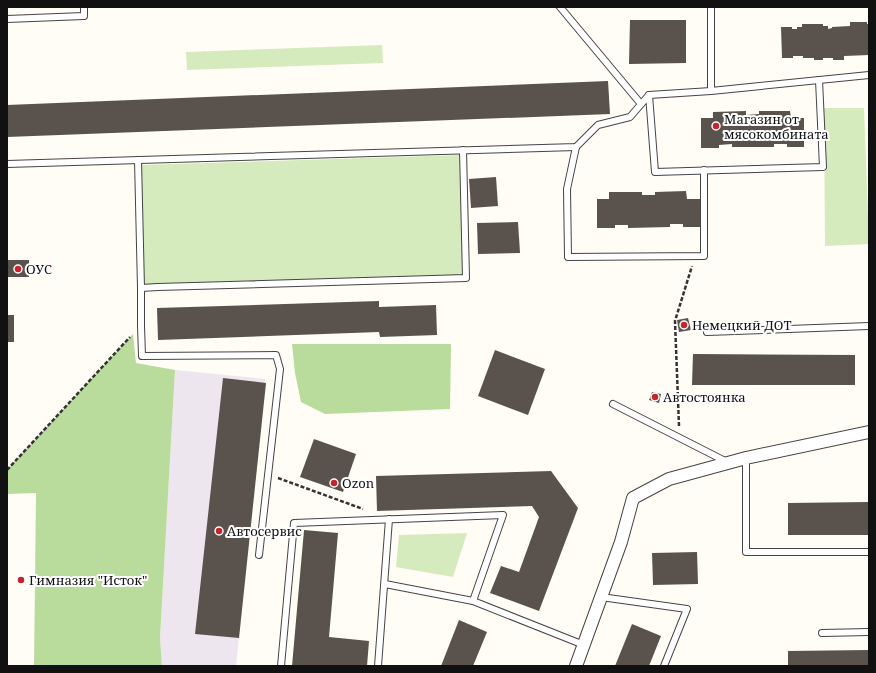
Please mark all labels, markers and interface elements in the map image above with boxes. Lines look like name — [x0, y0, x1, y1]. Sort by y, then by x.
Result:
place label: Магазин от мясокомбината — [724, 110, 829, 143]
marker: Магазин от мясокомбината — [711, 121, 721, 131]
place label: ОУС — [26, 260, 52, 278]
marker: ОУС — [13, 264, 23, 274]
place label: Немецкий ДОТ — [692, 316, 792, 334]
marker: Немецкий ДОТ — [679, 320, 689, 330]
place label: Автостоянка — [663, 388, 746, 406]
marker: Автостоянка — [650, 392, 660, 402]
place label: Ozon — [342, 474, 375, 492]
marker: Ozon — [329, 478, 339, 488]
place label: Автосервис — [227, 522, 302, 540]
marker: Автосервис — [214, 526, 224, 536]
place label: Гимназия "Исток" — [29, 571, 147, 589]
marker: Гимназия "Исток" — [16, 575, 26, 585]

